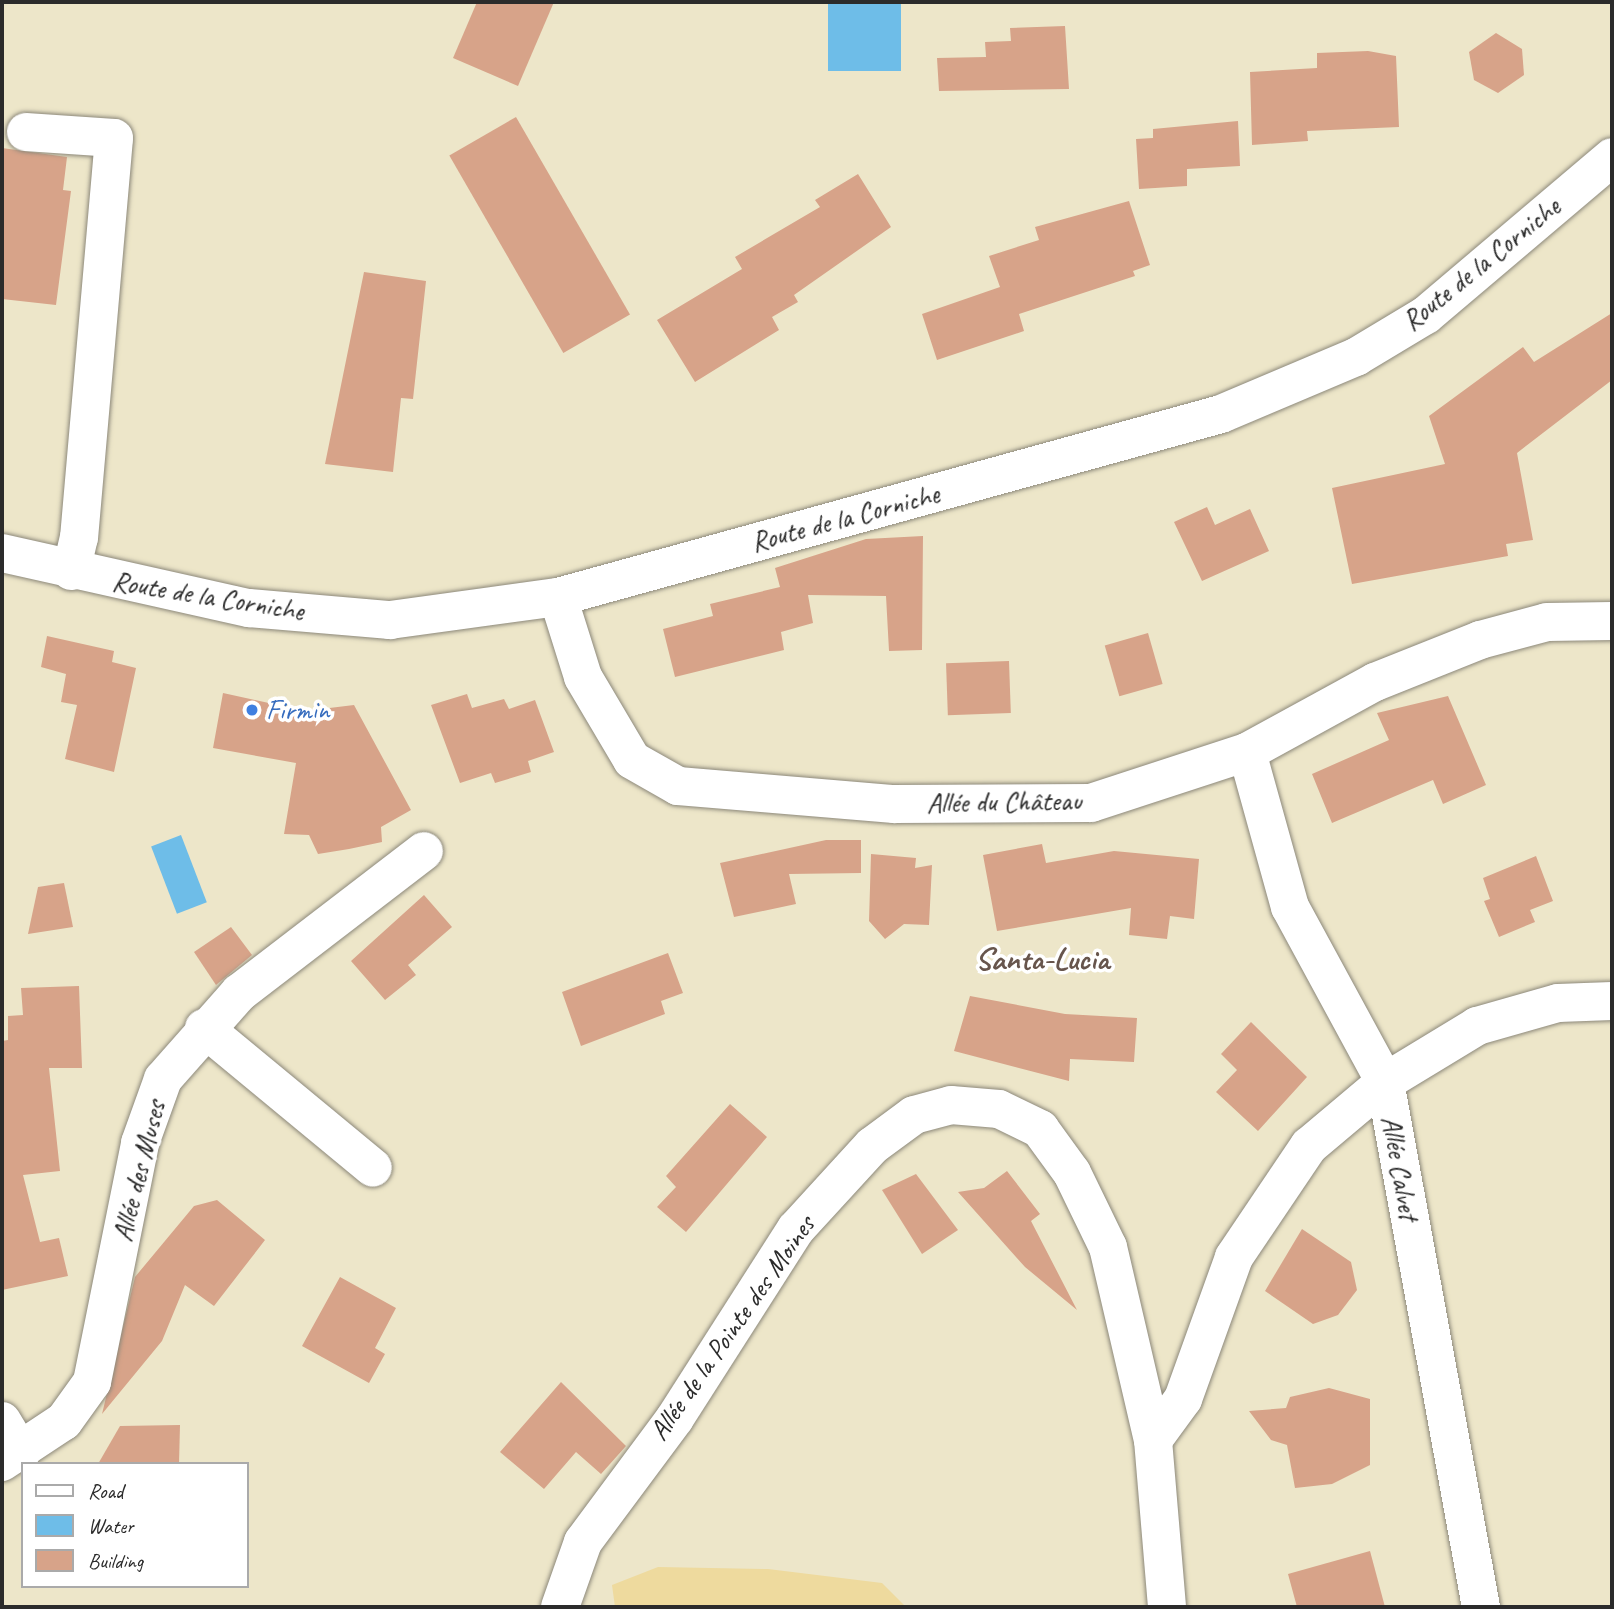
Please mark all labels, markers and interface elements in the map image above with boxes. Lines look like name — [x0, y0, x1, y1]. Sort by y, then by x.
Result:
street label: Route de la Corniche — [1395, 190, 1567, 338]
street label: Route de la Corniche — [747, 477, 943, 559]
street label: Route de la Corniche — [109, 564, 307, 628]
place label: Firmin — [266, 693, 329, 727]
marker: Firmin — [244, 702, 260, 718]
street label: Allée du Château — [926, 784, 1082, 820]
district label: Santa-Lucia — [975, 940, 1109, 978]
street label: Allée des Muses — [105, 1097, 173, 1245]
street label: Allée Calvet — [1374, 1113, 1426, 1223]
street label: Allée de la Pointe des Moines — [642, 1209, 822, 1447]
legend — [21, 1462, 248, 1588]
text: Road — [88, 1478, 123, 1504]
text: Water — [88, 1513, 134, 1539]
text: Building — [88, 1548, 143, 1574]

